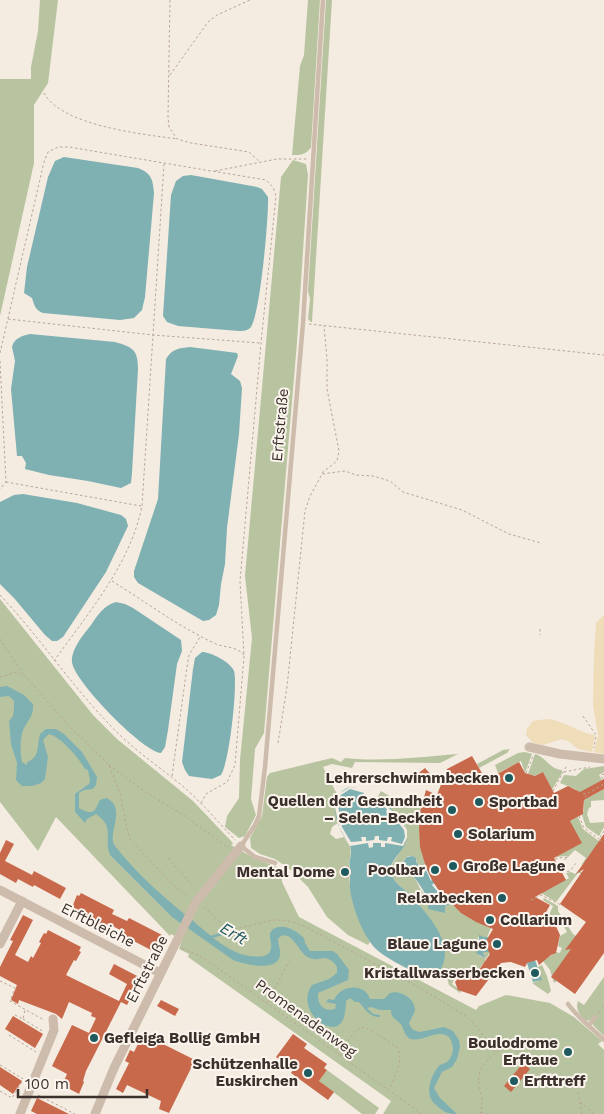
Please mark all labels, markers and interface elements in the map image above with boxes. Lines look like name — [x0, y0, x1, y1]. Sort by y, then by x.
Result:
street label: Erftstraße — [268, 388, 292, 462]
place label: Lehrerschwimmbecken — [325, 769, 499, 787]
marker: Lehrerschwimmbecken — [503, 772, 515, 784]
place label: Quellen der Gesundheit – Selen-Becken — [268, 792, 442, 827]
place label: Sportbad — [489, 793, 557, 811]
marker: Sportbad — [473, 796, 485, 808]
marker: Quellen der Gesundheit – Selen-Becken — [446, 804, 458, 816]
place label: Solarium — [468, 825, 535, 843]
marker: Solarium — [452, 828, 464, 840]
place label: Große Lagune — [463, 857, 566, 875]
marker: Große Lagune — [447, 860, 459, 872]
place label: Poolbar — [368, 861, 426, 879]
place label: Mental Dome — [237, 863, 335, 881]
marker: Poolbar — [429, 864, 441, 876]
marker: Mental Dome — [339, 866, 351, 878]
place label: Relaxbecken — [397, 889, 492, 907]
marker: Relaxbecken — [496, 892, 508, 904]
street label: Erftbleiche — [58, 899, 138, 951]
place label: Collarium — [500, 911, 572, 929]
marker: Collarium — [484, 914, 496, 926]
water label: Erft — [217, 918, 251, 949]
street label: Erftstraße — [122, 932, 172, 1006]
place label: Blaue Lagune — [387, 935, 487, 953]
marker: Blaue Lagune — [491, 938, 503, 950]
place label: Kristallwasserbecken — [364, 964, 525, 982]
marker: Kristallwasserbecken — [529, 967, 541, 979]
street label: Promenadenweg — [252, 975, 360, 1061]
place label: Gefleiga Bollig GmbH — [104, 1029, 260, 1047]
marker: Gefleiga Bollig GmbH — [88, 1032, 100, 1044]
place label: Boulodrome Erftaue — [468, 1034, 558, 1069]
marker: Boulodrome Erftaue — [562, 1046, 574, 1058]
place label: Schützenhalle Euskirchen — [193, 1055, 298, 1090]
scale bar — [18, 1066, 146, 1098]
marker: Schützenhalle Euskirchen — [302, 1067, 314, 1079]
place label: Erfttreff — [524, 1072, 586, 1090]
text: 100 m — [25, 1075, 69, 1093]
marker: Erfttreff — [508, 1075, 520, 1087]

